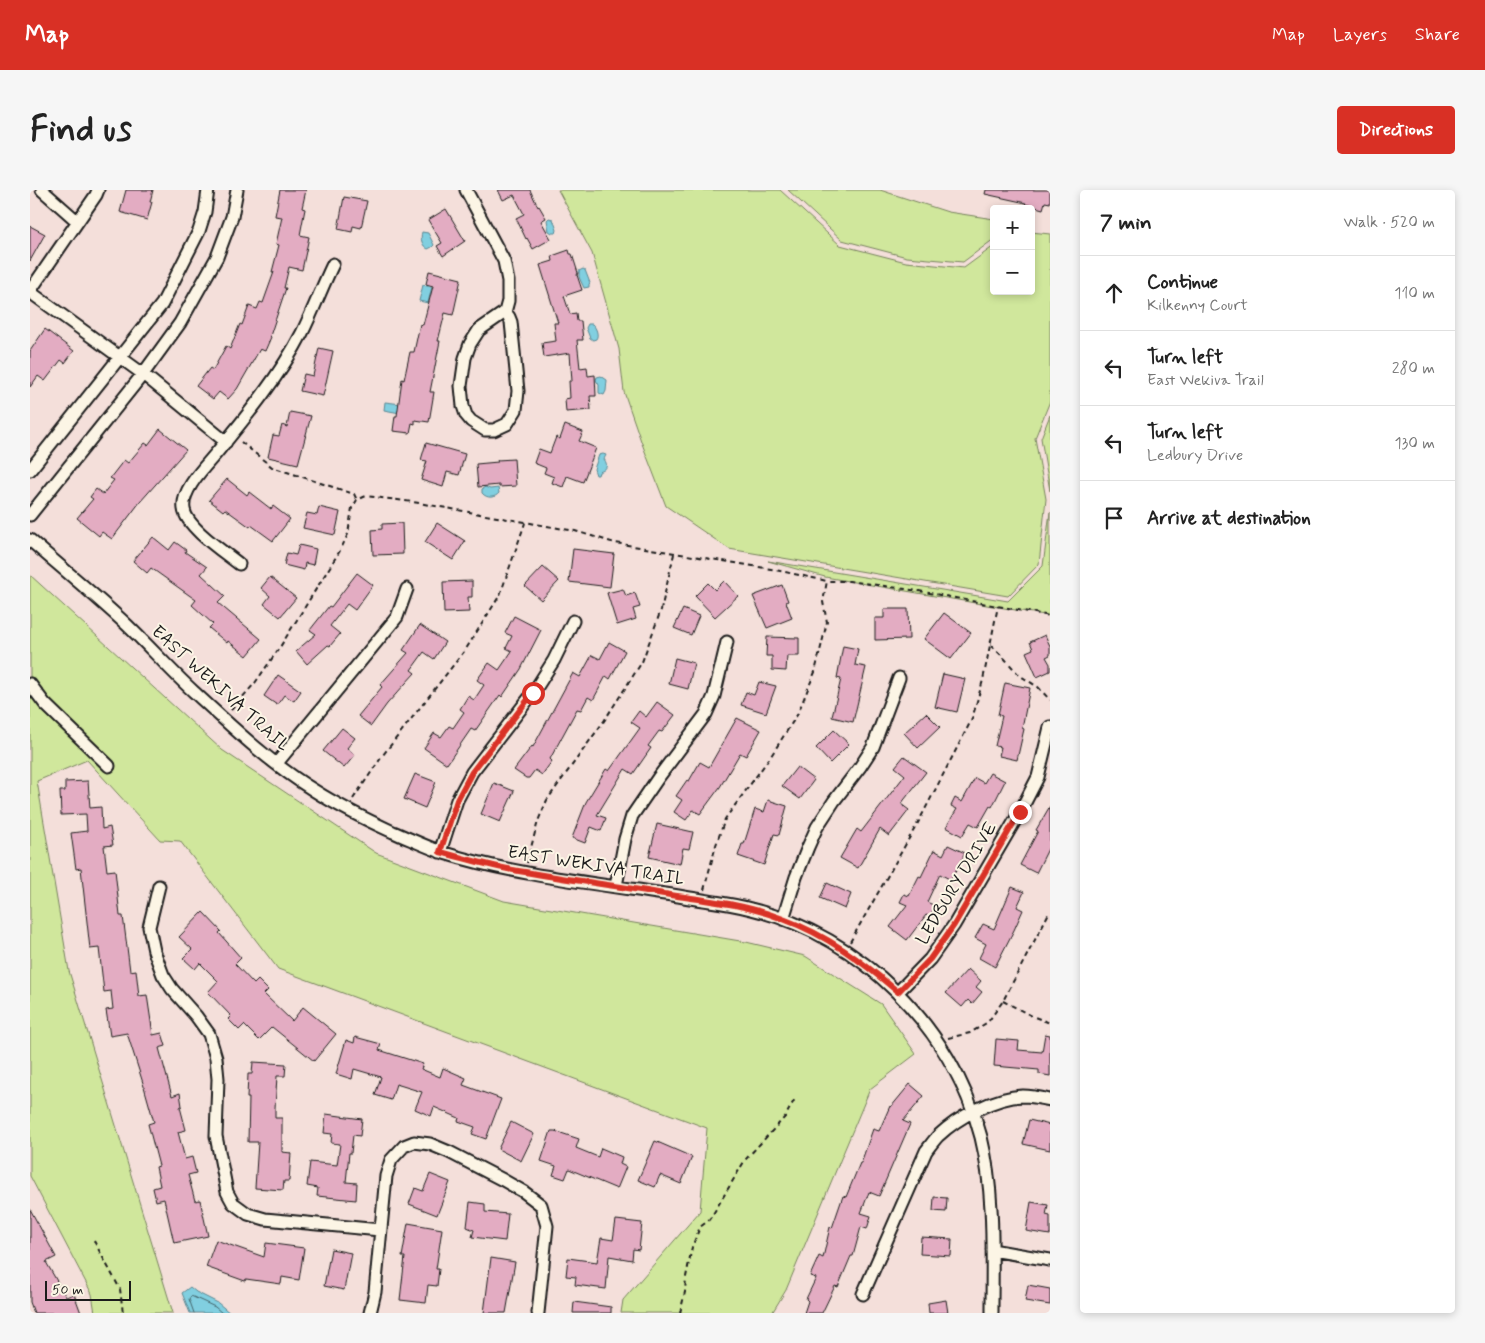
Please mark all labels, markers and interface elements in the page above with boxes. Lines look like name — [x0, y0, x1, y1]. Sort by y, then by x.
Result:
text: Map — [25, 20, 69, 51]
text: Map — [1272, 23, 1305, 47]
text: Layers — [1333, 23, 1387, 47]
text: Share — [1415, 23, 1460, 47]
button: Directions — [1337, 106, 1455, 154]
text: Find us — [30, 107, 132, 153]
map controls — [990, 205, 1035, 295]
button: + — [990, 205, 1035, 250]
text: 7 min — [1100, 209, 1152, 237]
text: Walk · 520 m — [1343, 212, 1435, 233]
button: − — [990, 250, 1035, 295]
text: Continue — [1147, 270, 1218, 295]
icon: ahead — [1100, 279, 1128, 307]
text: 110 m — [1394, 283, 1435, 304]
text: Kilkenny Court — [1147, 295, 1248, 316]
text: Turn left — [1147, 345, 1223, 370]
icon: left — [1100, 354, 1128, 382]
text: 280 m — [1392, 358, 1435, 379]
text: East Wekiva Trail — [1147, 370, 1264, 391]
text: Turn left — [1147, 420, 1223, 445]
icon: left — [1100, 429, 1128, 457]
text: 130 m — [1394, 433, 1435, 454]
text: Ledbury Drive — [1147, 445, 1243, 466]
icon: arrive — [1100, 504, 1128, 532]
text: Arrive at destination — [1147, 506, 1311, 531]
street label: EAST WEKIVA TRAIL — [146, 620, 295, 757]
route start — [522, 682, 545, 705]
route end — [1009, 801, 1032, 824]
street label: LEDBURY DRIVE — [911, 817, 1003, 949]
street label: EAST WEKIVA TRAIL — [506, 840, 686, 892]
scale bar — [45, 1278, 131, 1301]
text: 50 m — [52, 1281, 83, 1299]

